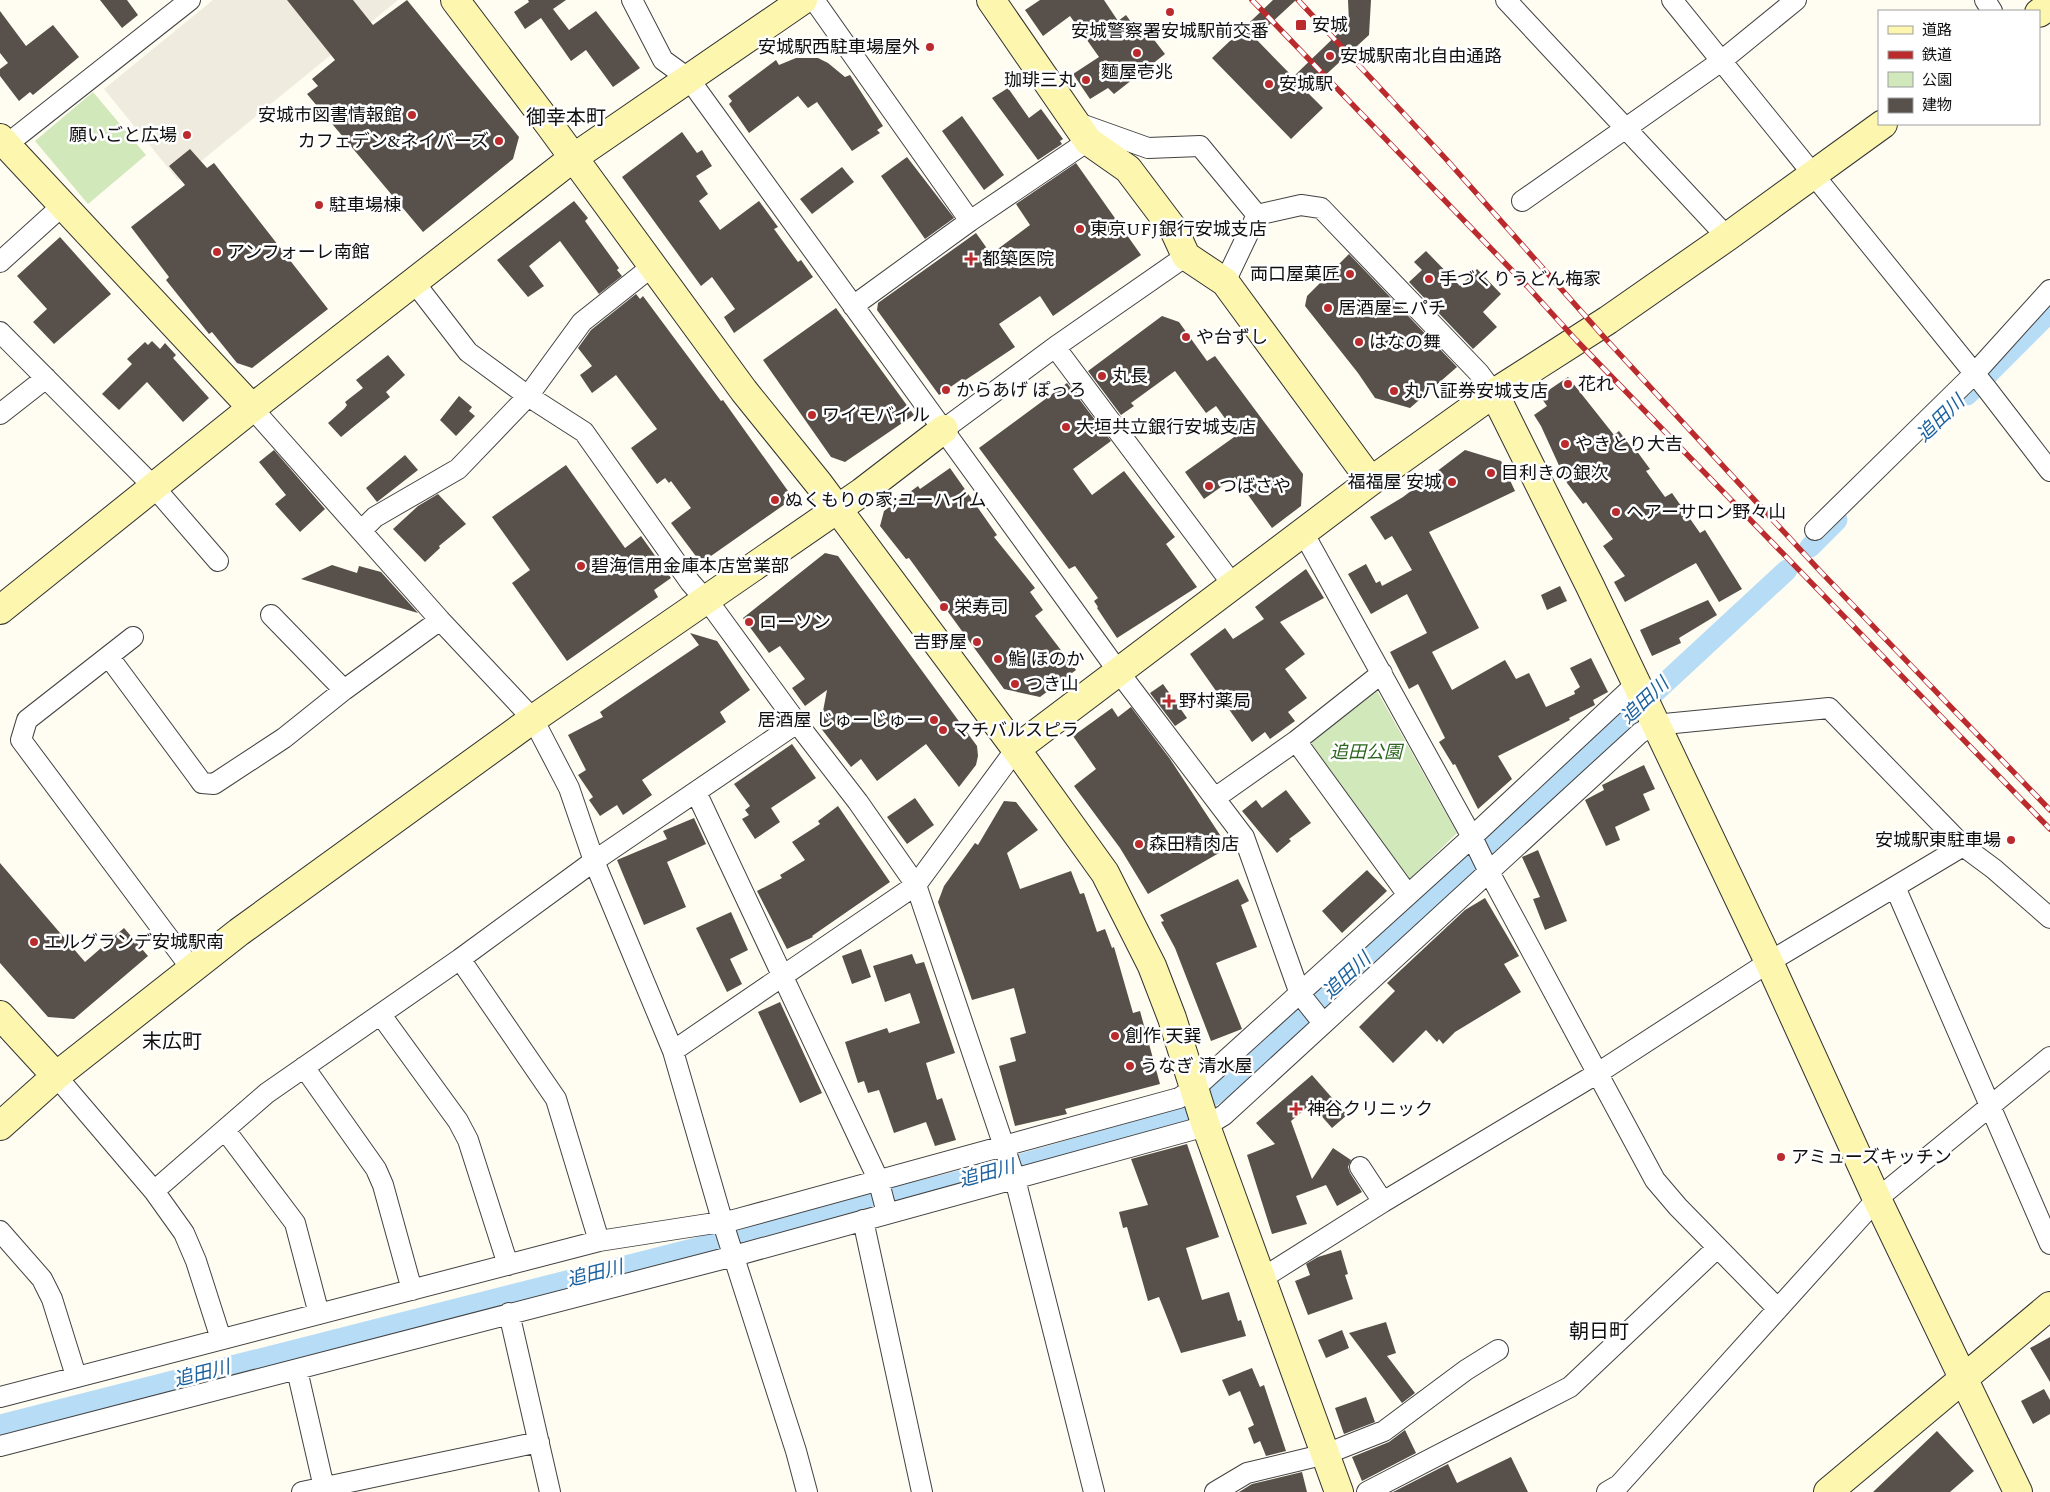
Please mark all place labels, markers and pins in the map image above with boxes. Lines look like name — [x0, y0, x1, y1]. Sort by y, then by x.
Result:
marker: 安城警察署安城駅前交番 — [1164, 6, 1176, 18]
place label: 安城 — [1312, 12, 1348, 39]
place label: 安城警察署安城駅前交番 — [1071, 18, 1269, 45]
marker: 安城 — [1294, 18, 1308, 32]
place label: 安城駅西駐車場屋外 — [758, 34, 920, 61]
marker: 安城駅西駐車場屋外 — [924, 41, 936, 53]
place label: 安城駅南北自由通路 — [1340, 43, 1502, 70]
marker: 麵屋壱兆 — [1131, 47, 1143, 59]
marker: 安城駅南北自由通路 — [1324, 50, 1336, 62]
place label: 麵屋壱兆 — [1101, 59, 1173, 86]
place label: 珈琲三丸 — [1004, 67, 1076, 94]
place label: 安城駅 — [1279, 71, 1333, 98]
marker: 珈琲三丸 — [1080, 74, 1092, 86]
marker: 安城駅 — [1263, 78, 1275, 90]
place label: 安城市図書情報館 — [258, 102, 402, 129]
marker: 安城市図書情報館 — [406, 109, 418, 121]
place label: 願いごと広場 — [69, 122, 177, 149]
place label: カフェデン&ネイバーズ — [298, 128, 489, 155]
marker: 願いごと広場 — [181, 129, 193, 141]
marker: カフェデン&ネイバーズ — [493, 135, 505, 147]
place label: 駐車場棟 — [329, 192, 401, 219]
marker: 駐車場棟 — [313, 199, 325, 211]
place label: 東京UFJ銀行安城支店 — [1090, 216, 1267, 243]
marker: 東京UFJ銀行安城支店 — [1074, 223, 1086, 235]
place label: アンフォーレ南館 — [227, 239, 370, 266]
marker: アンフォーレ南館 — [211, 246, 223, 258]
place label: 都築医院 — [982, 246, 1054, 273]
marker: 都築医院 — [964, 252, 978, 266]
place label: 両口屋菓匠 — [1250, 261, 1340, 288]
place label: 手づくりうどん梅家 — [1439, 266, 1601, 293]
marker: 両口屋菓匠 — [1344, 268, 1356, 280]
marker: 手づくりうどん梅家 — [1423, 273, 1435, 285]
place label: 居酒屋ニパチ — [1338, 295, 1446, 322]
marker: 居酒屋ニパチ — [1322, 302, 1334, 314]
place label: や台ずし — [1196, 324, 1268, 351]
place label: はなの舞 — [1369, 329, 1441, 356]
marker: や台ずし — [1180, 331, 1192, 343]
marker: はなの舞 — [1353, 336, 1365, 348]
place label: 丸長 — [1112, 363, 1148, 390]
marker: 丸長 — [1096, 370, 1108, 382]
place label: 花れ — [1578, 371, 1614, 398]
place label: からあげ ぽっろ — [956, 377, 1087, 404]
place label: 丸八証券安城支店 — [1404, 378, 1548, 405]
marker: 花れ — [1562, 378, 1574, 390]
marker: からあげ ぽっろ — [940, 384, 952, 396]
marker: 丸八証券安城支店 — [1388, 385, 1400, 397]
place label: ワイモバイル — [822, 402, 930, 429]
marker: ワイモバイル — [806, 409, 818, 421]
place label: 大垣共立銀行安城支店 — [1076, 414, 1256, 441]
marker: 大垣共立銀行安城支店 — [1060, 421, 1072, 433]
place label: やきとり大吉 — [1575, 431, 1683, 458]
marker: やきとり大吉 — [1559, 438, 1571, 450]
place label: 目利きの銀次 — [1501, 460, 1609, 487]
marker: 目利きの銀次 — [1485, 467, 1497, 479]
place label: 福福屋 安城 — [1348, 469, 1442, 496]
place label: つばさや — [1219, 473, 1291, 500]
marker: 福福屋 安城 — [1446, 476, 1458, 488]
marker: つばさや — [1203, 480, 1215, 492]
place label: ぬくもりの家;ユーハイム — [785, 487, 986, 514]
marker: ぬくもりの家;ユーハイム — [769, 494, 781, 506]
place label: ヘアーサロン野々山 — [1626, 499, 1787, 526]
marker: ヘアーサロン野々山 — [1610, 506, 1622, 518]
place label: 碧海信用金庫本店営業部 — [591, 553, 789, 580]
marker: 碧海信用金庫本店営業部 — [575, 560, 587, 572]
place label: 栄寿司 — [954, 594, 1008, 621]
marker: 栄寿司 — [938, 601, 950, 613]
place label: ローソン — [759, 609, 831, 636]
marker: ローソン — [743, 616, 755, 628]
place label: 吉野屋 — [913, 629, 967, 656]
marker: 吉野屋 — [971, 636, 983, 648]
place label: 鮨 ほのか — [1008, 646, 1085, 673]
marker: 鮨 ほのか — [992, 653, 1004, 665]
place label: つき山 — [1025, 671, 1079, 698]
marker: つき山 — [1009, 678, 1021, 690]
place label: 野村薬局 — [1179, 688, 1251, 715]
marker: 野村薬局 — [1163, 695, 1175, 707]
place label: 居酒屋 じゅーじゅー — [758, 707, 924, 734]
marker: 居酒屋 じゅーじゅー — [928, 714, 940, 726]
place label: マチバルスピラ — [953, 717, 1079, 744]
marker: マチバルスピラ — [937, 724, 949, 736]
place label: 安城駅東駐車場 — [1875, 827, 2001, 854]
place label: 森田精肉店 — [1149, 831, 1239, 858]
marker: 安城駅東駐車場 — [2005, 834, 2017, 846]
marker: 森田精肉店 — [1133, 838, 1145, 850]
place label: エルグランデ安城駅南 — [44, 929, 224, 956]
marker: エルグランデ安城駅南 — [28, 936, 40, 948]
place label: 創作 天巽 — [1125, 1023, 1202, 1050]
marker: 創作 天巽 — [1109, 1030, 1121, 1042]
place label: うなぎ 清水屋 — [1140, 1053, 1253, 1080]
marker: うなぎ 清水屋 — [1124, 1060, 1136, 1072]
place label: 神谷クリニック — [1307, 1096, 1433, 1123]
marker: 神谷クリニック — [1289, 1102, 1303, 1116]
place label: アミューズキッチン — [1791, 1144, 1952, 1171]
marker: アミューズキッチン — [1775, 1151, 1787, 1163]

